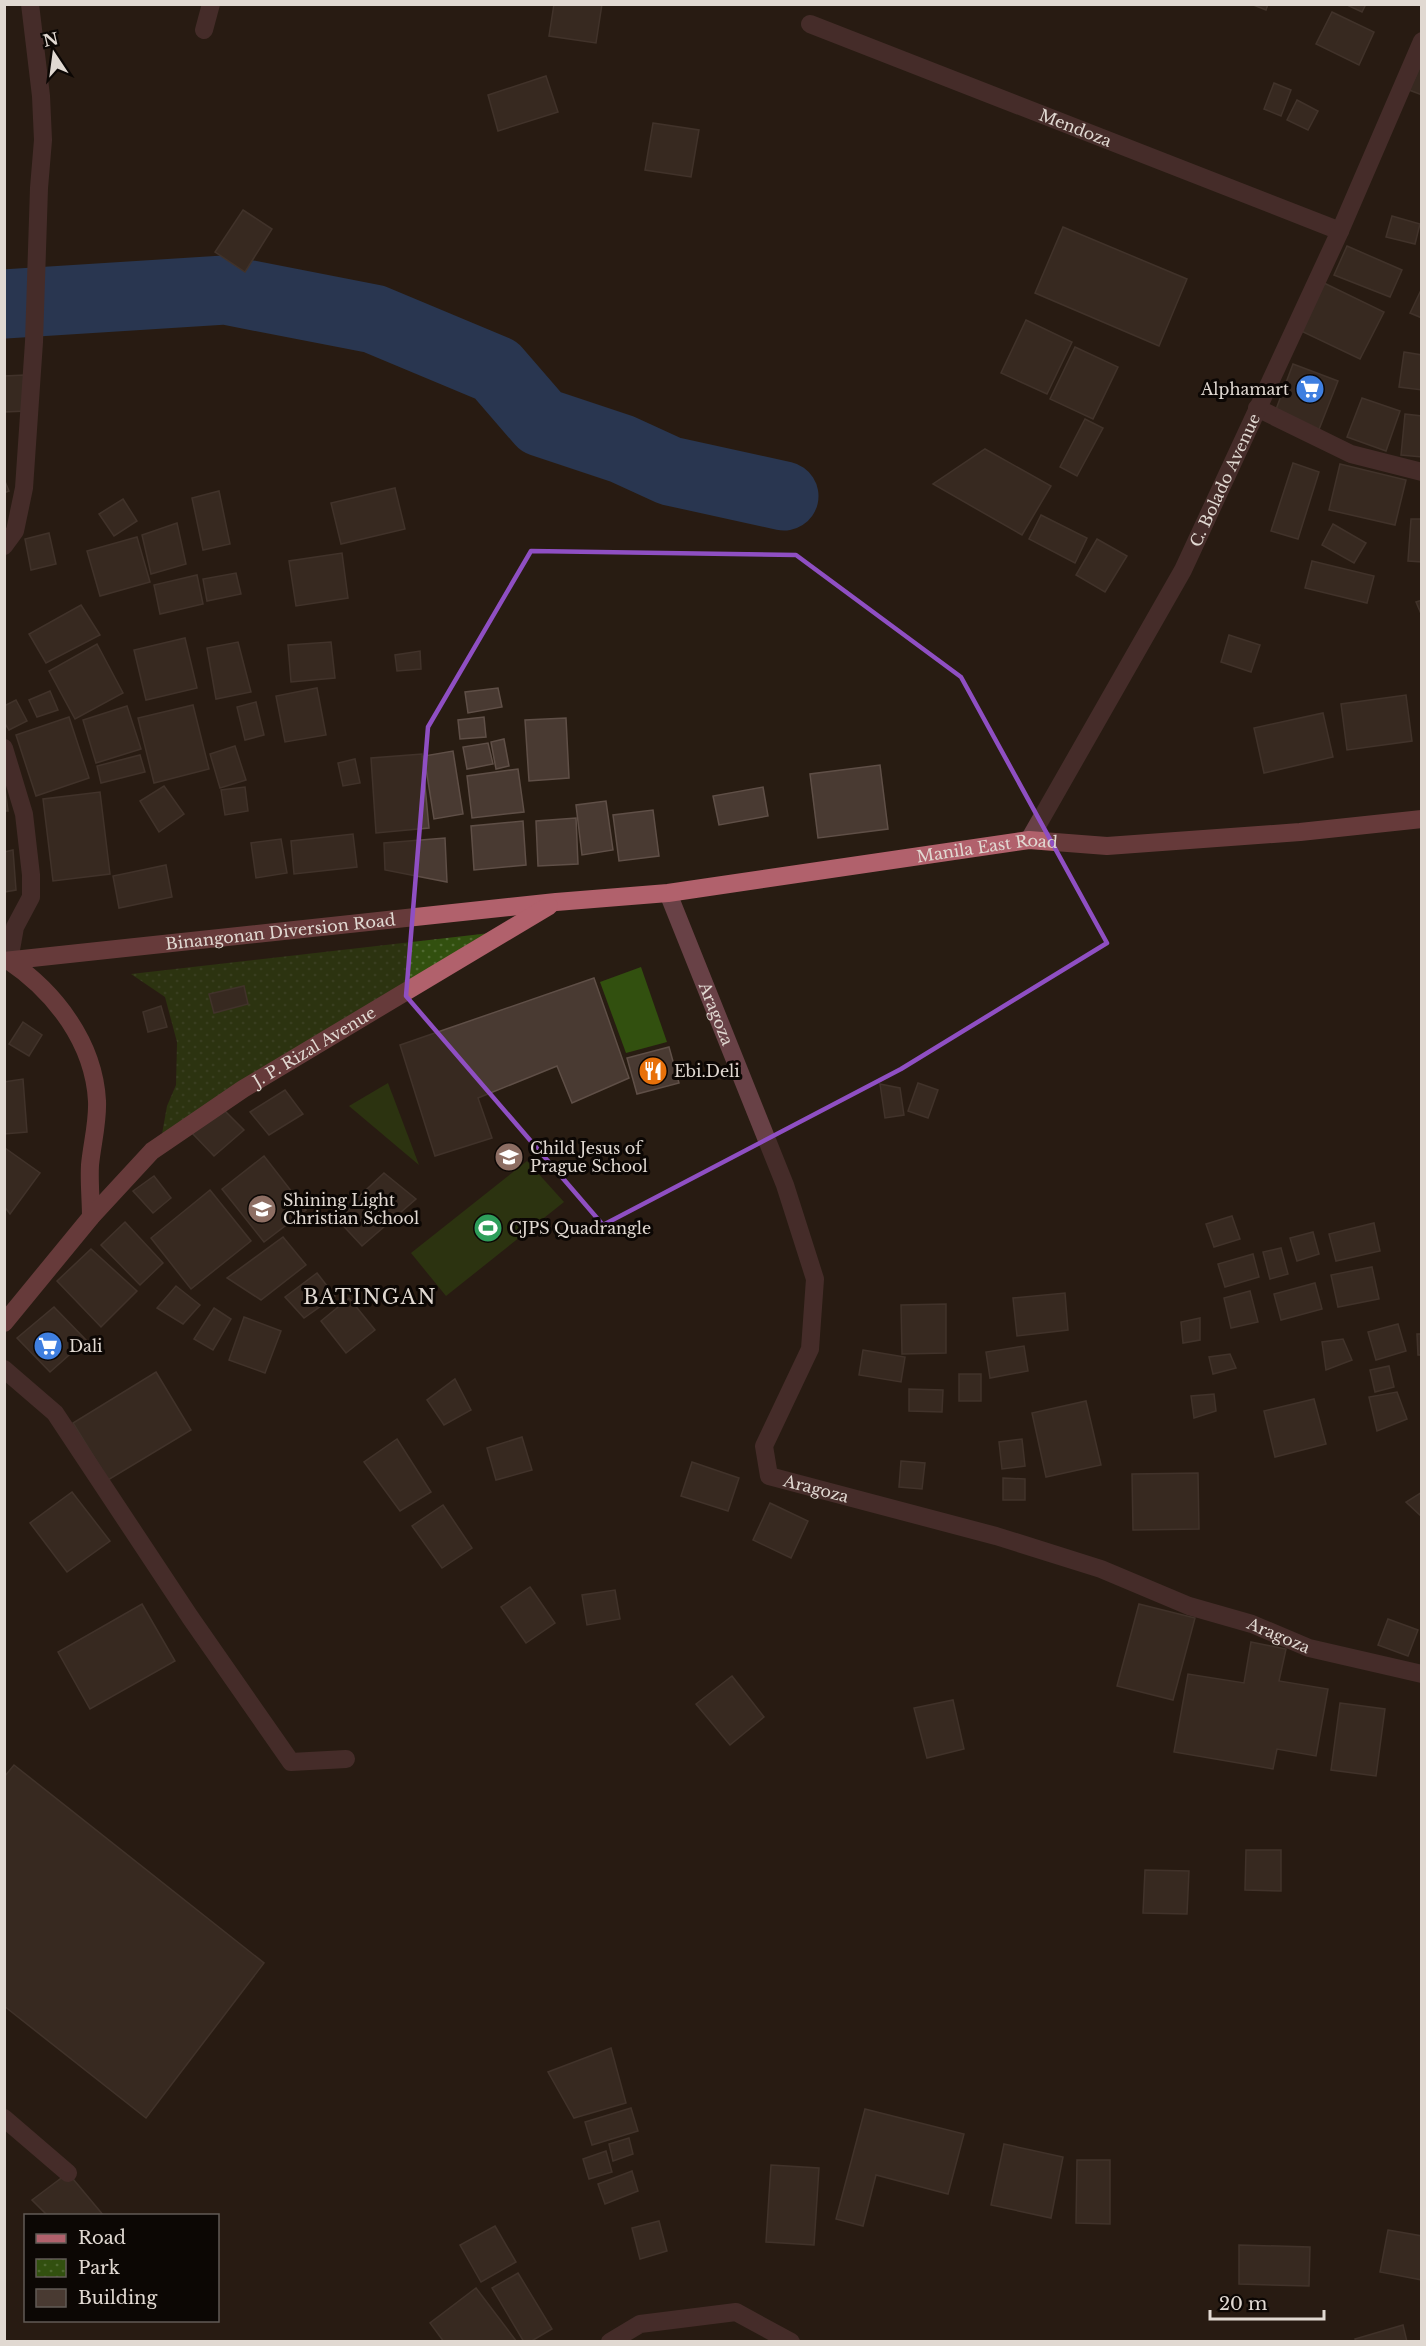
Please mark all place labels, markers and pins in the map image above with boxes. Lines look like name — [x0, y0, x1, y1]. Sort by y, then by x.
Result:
supermarket icon: Alphamart — [1294, 373, 1326, 405]
place label: Alphamart — [1200, 379, 1289, 399]
restaurant icon: Ebi.Deli — [637, 1055, 669, 1087]
place label: Ebi.Deli — [674, 1061, 740, 1081]
place label: Child Jesus of Prague School — [530, 1138, 648, 1176]
school or university icon: Child Jesus of Prague School — [493, 1141, 525, 1173]
place label: Shining Light Christian School — [283, 1190, 419, 1228]
school or university icon: Shining Light Christian School — [246, 1193, 278, 1225]
sports icon: CJPS Quadrangle — [472, 1212, 504, 1244]
place label: CJPS Quadrangle — [509, 1218, 651, 1238]
supermarket icon: Dali — [32, 1330, 64, 1362]
place label: Dali — [69, 1336, 103, 1356]

